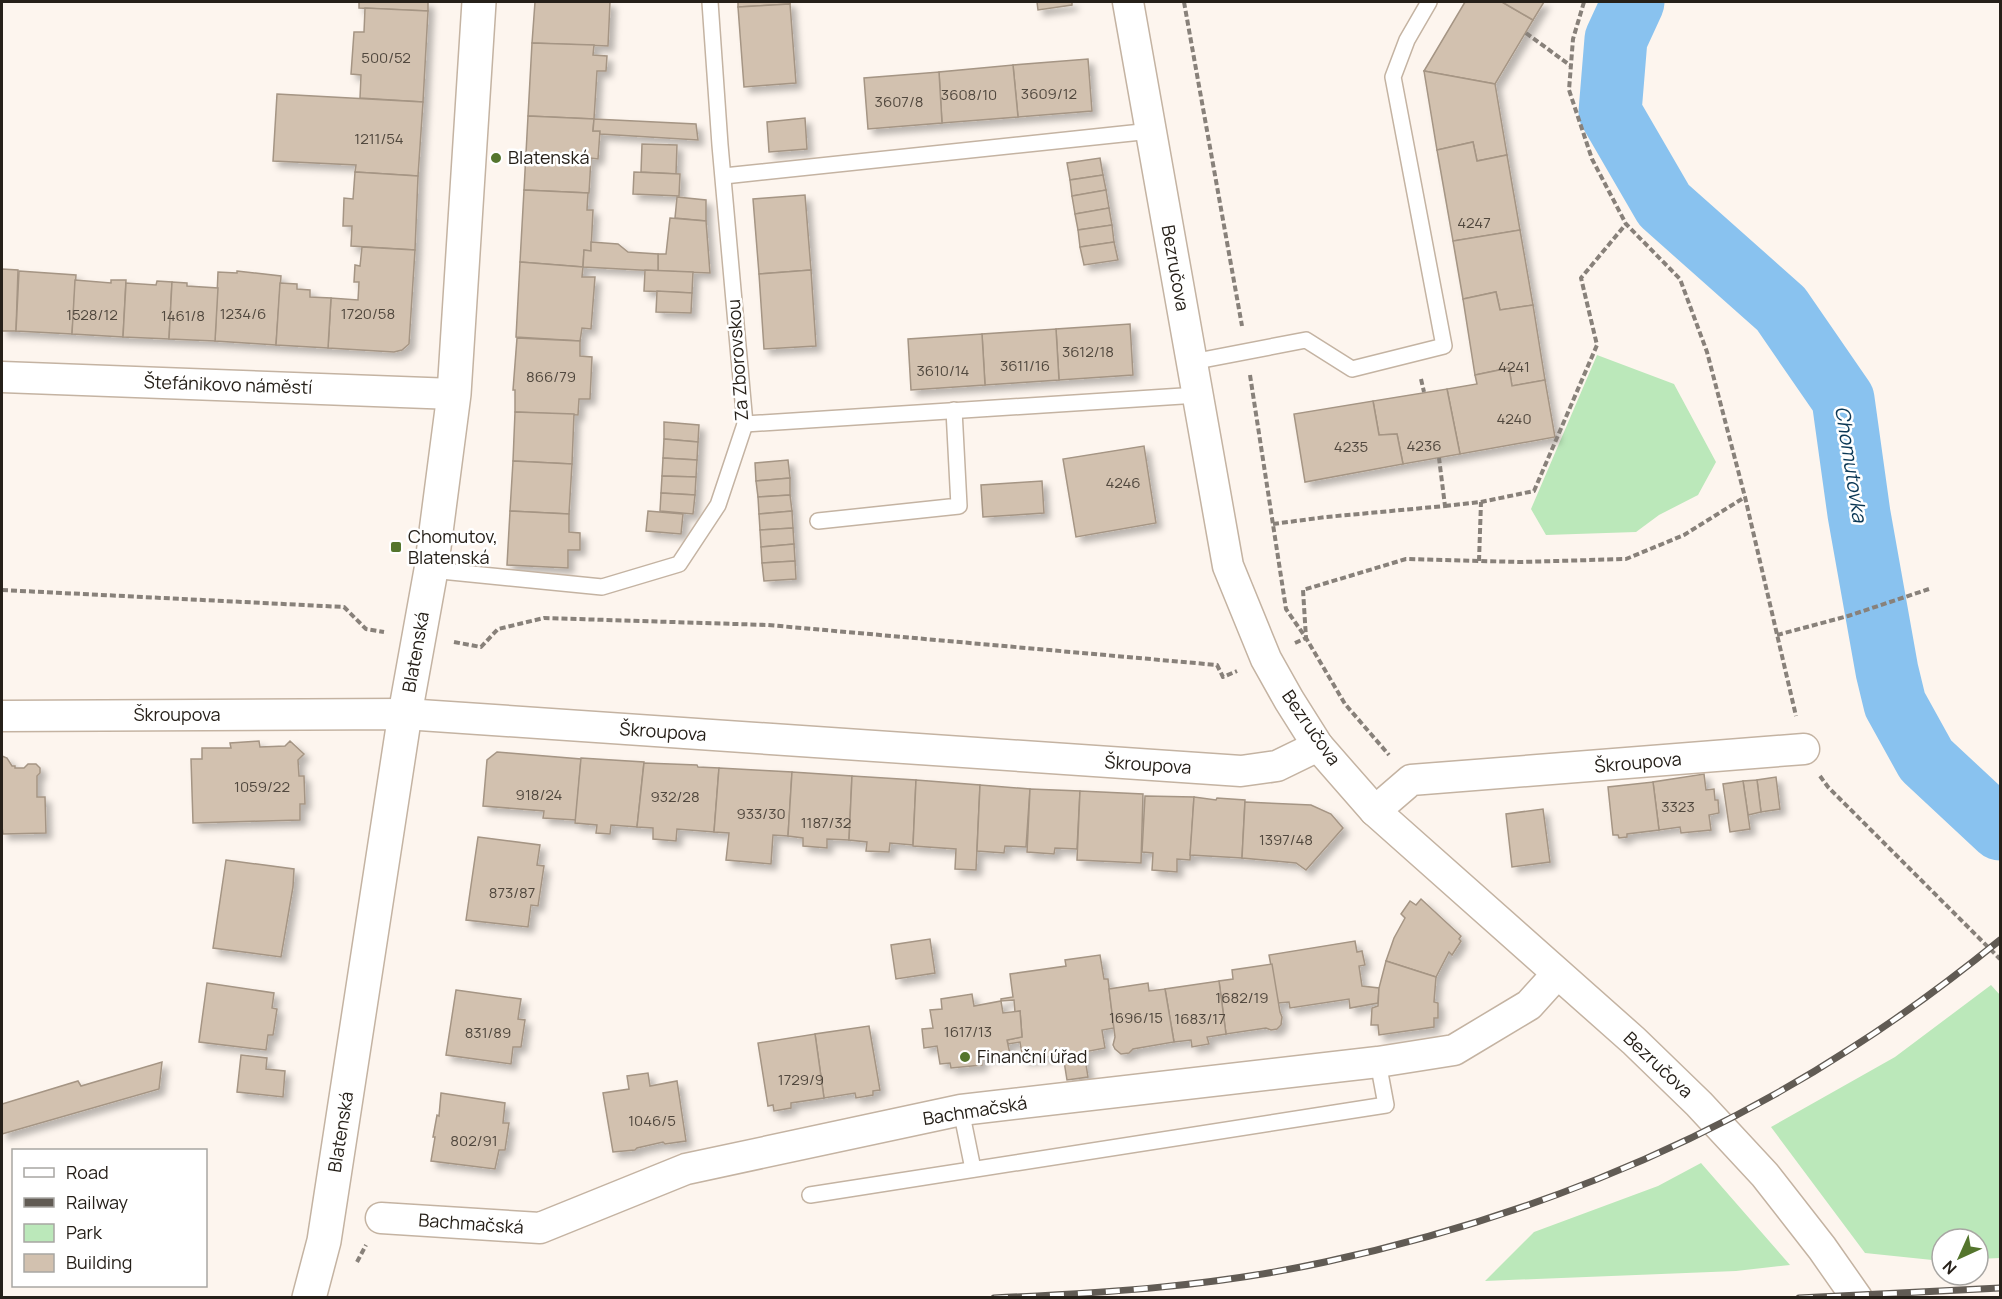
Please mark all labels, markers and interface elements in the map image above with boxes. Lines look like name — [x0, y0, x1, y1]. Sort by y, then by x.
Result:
house number: 500/52 — [361, 47, 411, 68]
house number: 3609/12 — [1021, 83, 1077, 104]
house number: 3608/10 — [941, 84, 997, 105]
house number: 3607/8 — [875, 91, 923, 112]
house number: 1211/54 — [354, 128, 404, 149]
place label: Blatenská — [508, 145, 589, 169]
marker: Blatenská — [489, 151, 503, 165]
house number: 4247 — [1457, 212, 1491, 233]
street label: Bezručova — [1157, 223, 1195, 313]
street label: Za Zborovskou — [721, 298, 753, 422]
house number: 1234/6 — [220, 303, 266, 324]
house number: 1720/58 — [341, 303, 395, 324]
house number: 1528/12 — [66, 304, 118, 325]
house number: 1461/8 — [161, 305, 205, 326]
house number: 3612/18 — [1062, 341, 1114, 362]
house number: 3611/16 — [1000, 355, 1050, 376]
house number: 4241 — [1498, 356, 1530, 377]
house number: 3610/14 — [917, 360, 970, 381]
house number: 866/79 — [526, 366, 576, 387]
street label: Štefánikovo náměstí — [143, 369, 313, 399]
water label: Chomutovka — [1829, 404, 1874, 525]
house number: 4240 — [1496, 408, 1532, 429]
house number: 4236 — [1407, 435, 1442, 456]
house number: 4235 — [1334, 436, 1368, 457]
house number: 4246 — [1105, 472, 1141, 493]
place label: Chomutov, Blatenská — [408, 524, 498, 569]
marker: Chomutov, Blatenská — [389, 540, 403, 554]
street label: Blatenská — [396, 610, 434, 694]
street label: Bezručova — [1277, 685, 1347, 770]
street label: Škroupova — [133, 702, 221, 726]
street label: Škroupova — [619, 716, 707, 746]
street label: Škroupova — [1593, 746, 1682, 778]
street label: Škroupova — [1104, 749, 1192, 779]
house number: 1059/22 — [234, 776, 290, 797]
house number: 918/24 — [516, 784, 563, 805]
house number: 932/28 — [650, 786, 700, 807]
house number: 3323 — [1661, 796, 1695, 817]
house number: 933/30 — [736, 803, 786, 824]
house number: 1187/32 — [801, 812, 851, 833]
house number: 1397/48 — [1259, 829, 1313, 850]
house number: 873/87 — [489, 882, 535, 903]
house number: 1682/19 — [1215, 987, 1269, 1008]
house number: 1696/15 — [1109, 1007, 1163, 1028]
house number: 1683/17 — [1174, 1008, 1226, 1029]
house number: 1617/13 — [944, 1021, 992, 1042]
house number: 831/89 — [465, 1022, 511, 1043]
street label: Bezručova — [1619, 1026, 1699, 1103]
place label: Finanční úřad — [977, 1044, 1088, 1068]
marker: Finanční úřad — [958, 1050, 972, 1064]
house number: 1729/9 — [778, 1069, 824, 1090]
street label: Blatenská — [322, 1090, 358, 1174]
street label: Bachmačská — [921, 1090, 1029, 1130]
house number: 1046/5 — [628, 1110, 676, 1131]
house number: 802/91 — [450, 1130, 498, 1151]
legend — [12, 1149, 207, 1287]
text: Road — [66, 1160, 109, 1184]
text: Railway — [66, 1190, 128, 1214]
street label: Bachmačská — [418, 1207, 524, 1239]
text: Park — [66, 1220, 103, 1244]
north arrow — [1930, 1227, 1990, 1287]
text: Building — [66, 1250, 132, 1274]
text: N — [1938, 1256, 1961, 1279]

